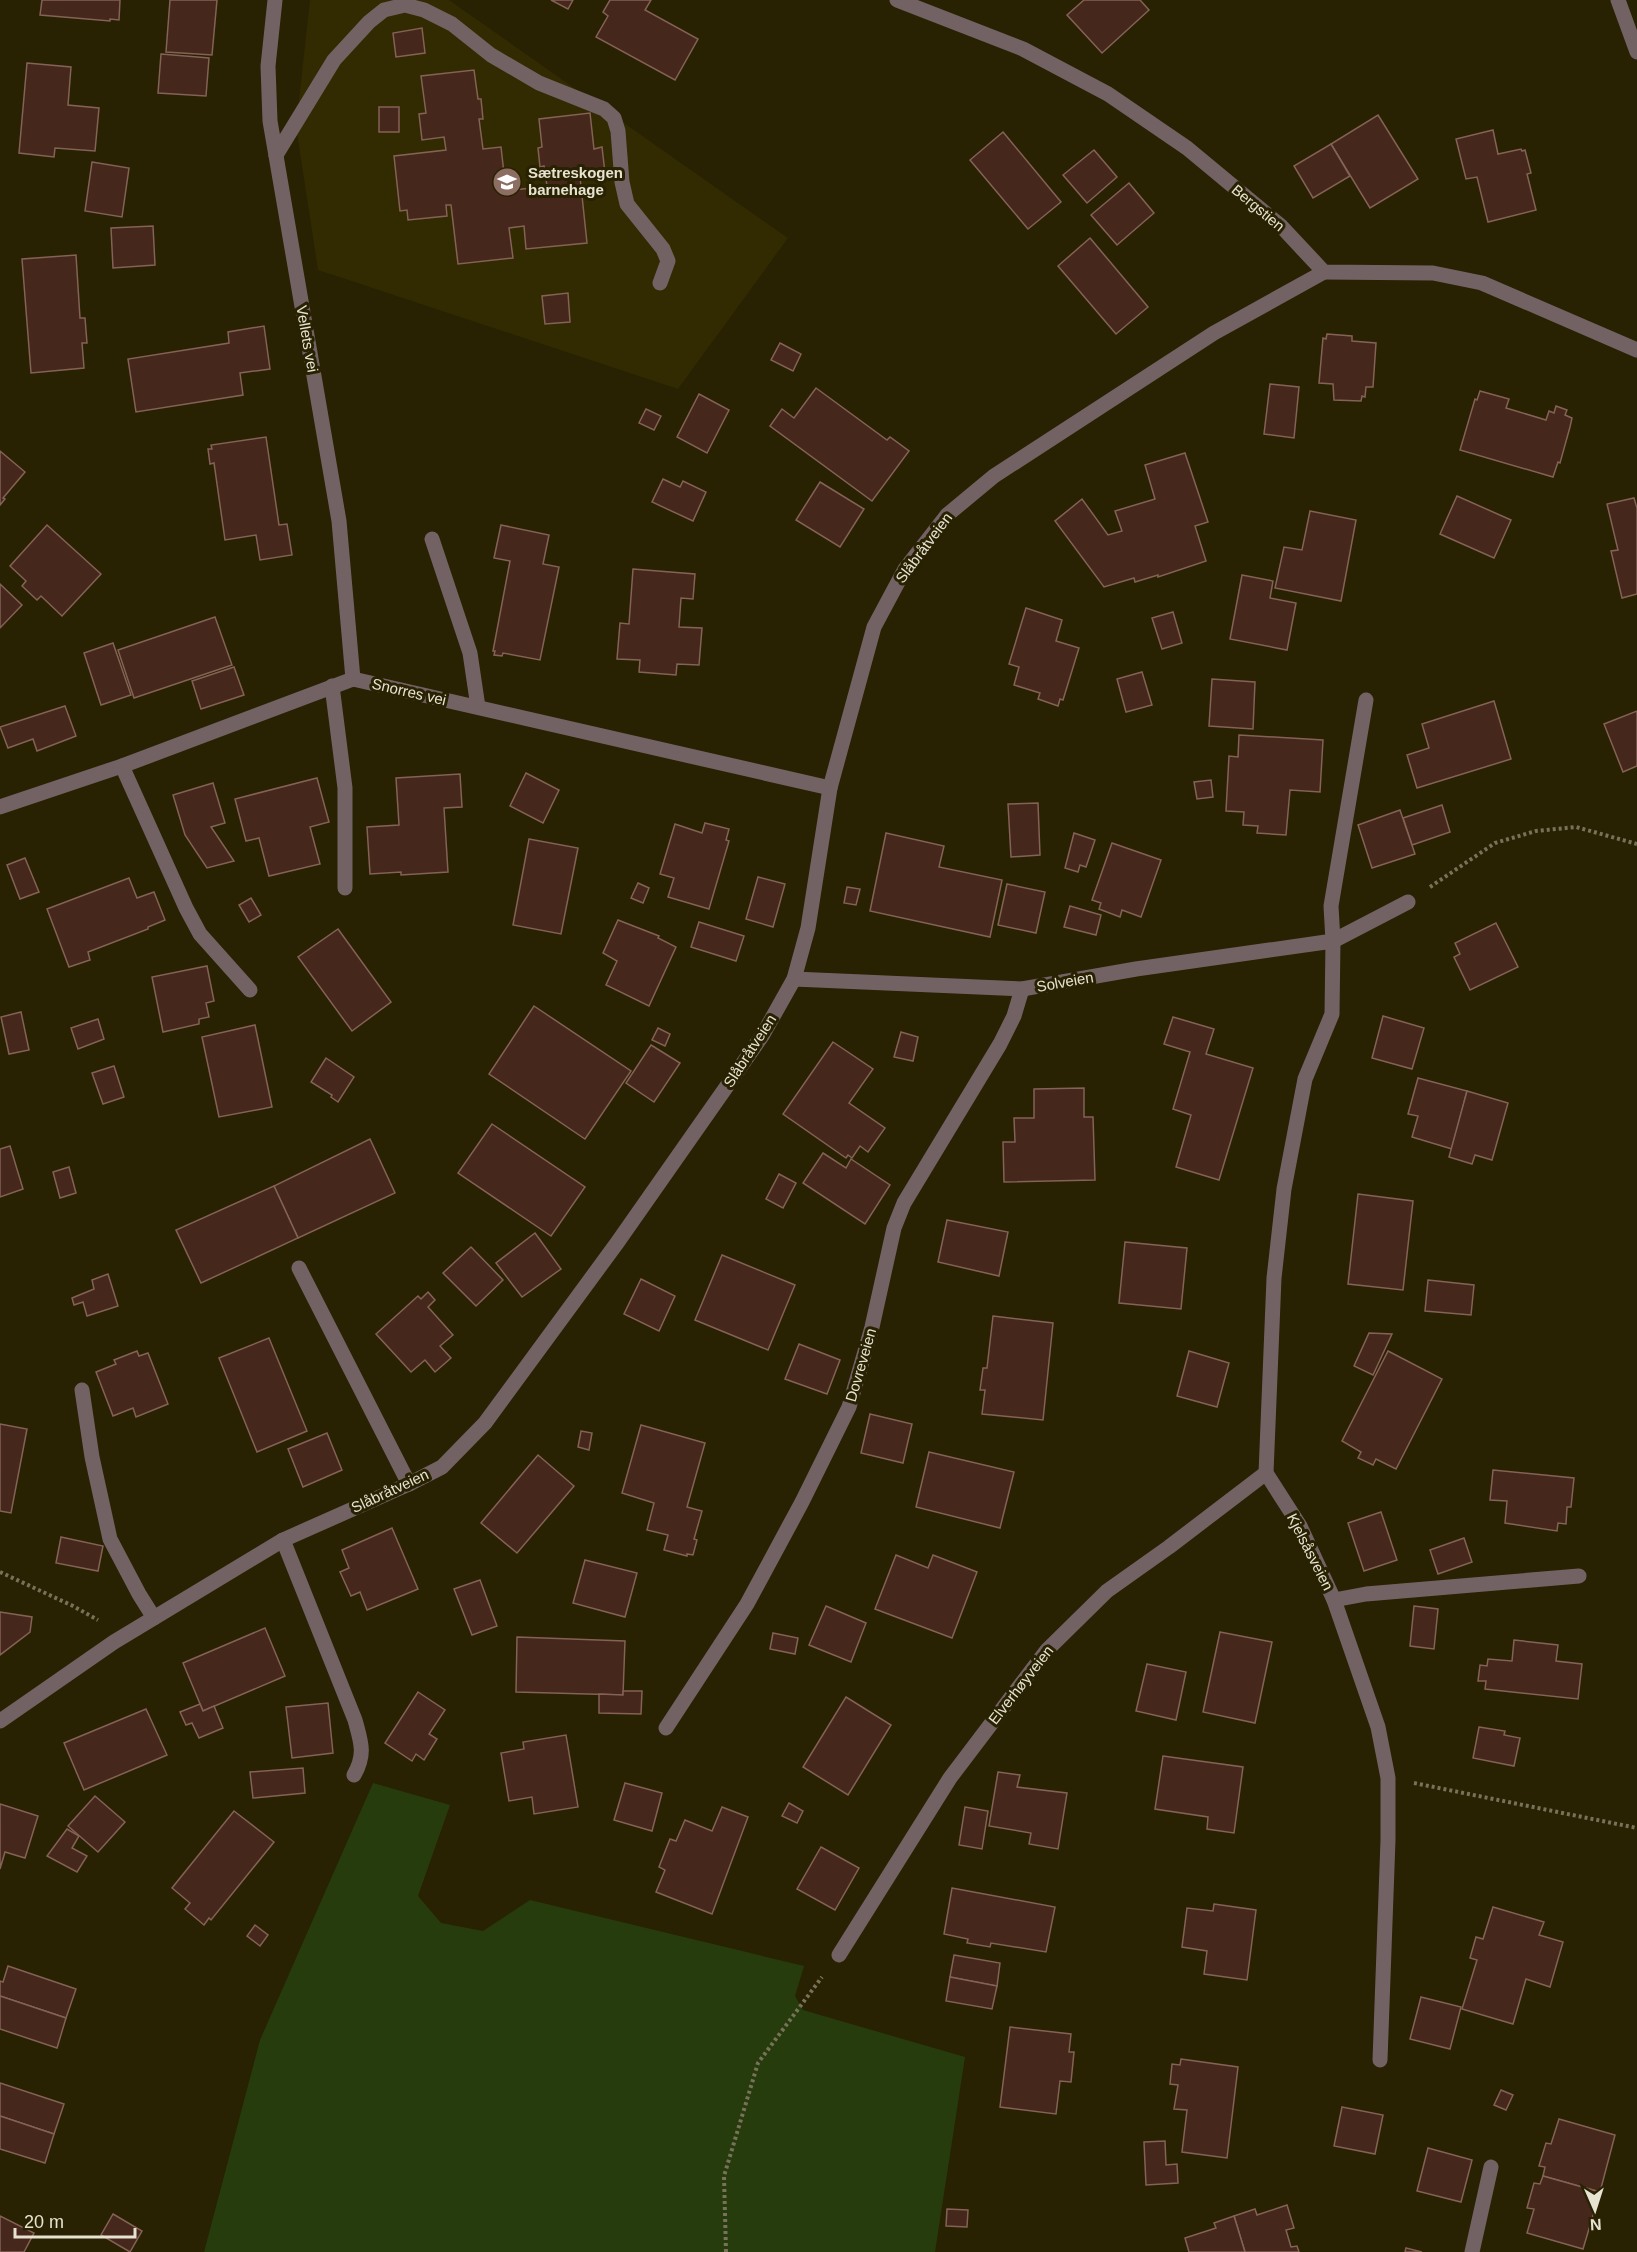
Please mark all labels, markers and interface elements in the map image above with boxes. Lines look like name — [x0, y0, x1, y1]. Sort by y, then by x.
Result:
place label: Sætreskogen barnehage — [528, 164, 623, 198]
school or university icon: Sætreskogen barnehage — [491, 166, 523, 198]
street label: Bergstien — [1229, 181, 1288, 234]
street label: Vellets vei — [293, 304, 322, 374]
street label: Slåbråtveien — [892, 509, 955, 586]
street label: Snorres vei — [370, 675, 448, 708]
street label: Solveien — [1035, 968, 1095, 995]
street label: Slåbråtveien — [720, 1011, 779, 1090]
street label: Dovreveien — [842, 1326, 879, 1404]
street label: Slåbråtveien — [348, 1465, 431, 1516]
street label: Kjelsåsveien — [1284, 1510, 1337, 1593]
street label: Elverhøyveien — [985, 1642, 1057, 1727]
north arrow — [1565, 2180, 1625, 2240]
scale bar — [15, 2201, 135, 2239]
text: 20 m — [24, 2212, 64, 2232]
text: N — [1590, 2216, 1602, 2233]

